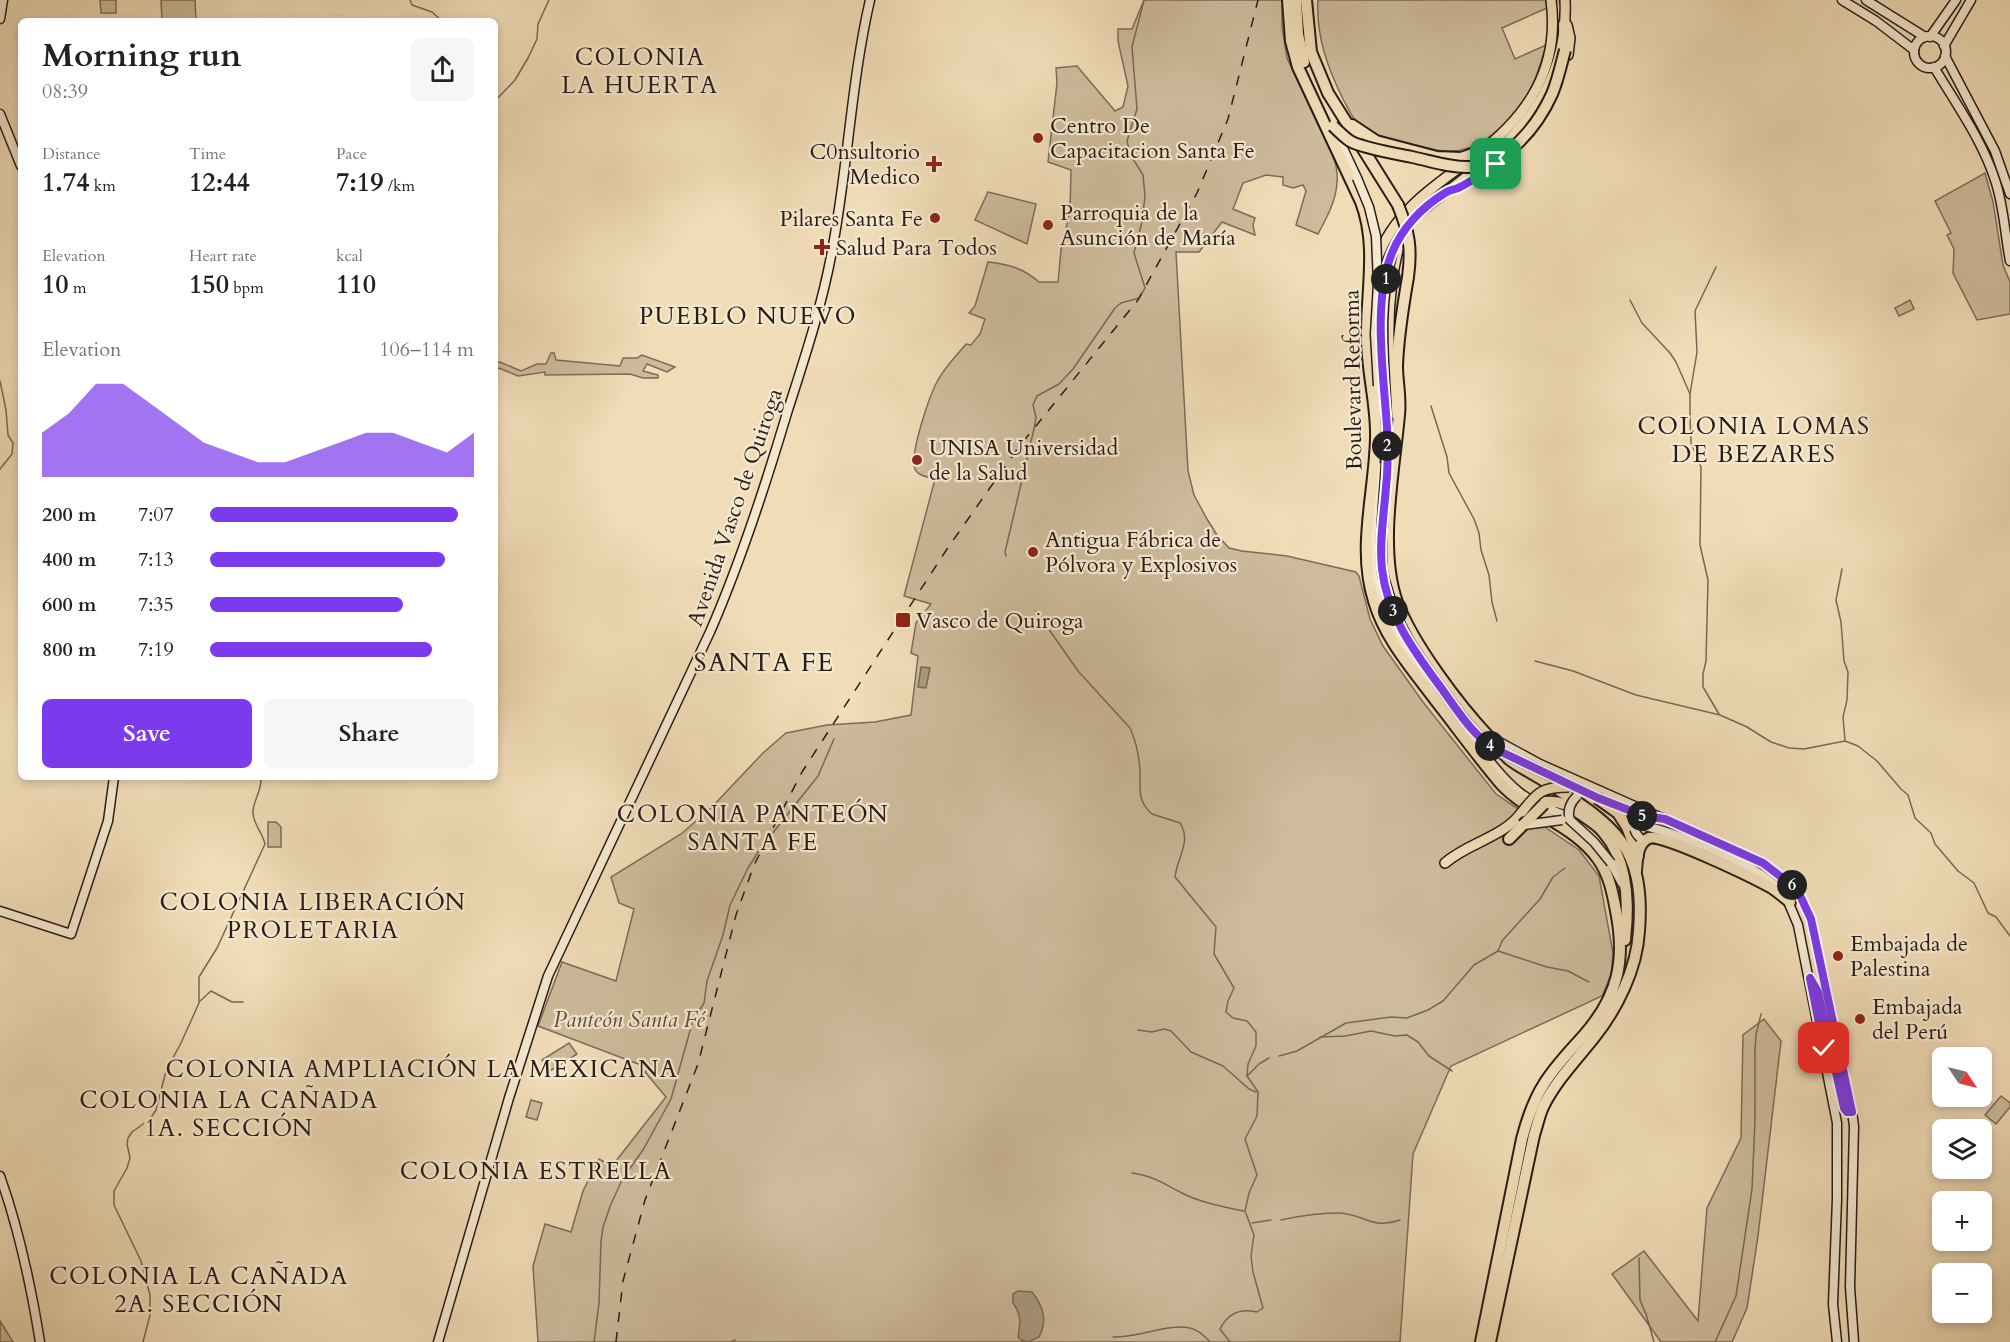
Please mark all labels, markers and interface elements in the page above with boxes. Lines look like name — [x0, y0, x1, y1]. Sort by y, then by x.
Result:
text: Morning run — [42, 33, 242, 78]
button: share — [411, 38, 474, 101]
district label: COLONIA LA HUERTA — [561, 41, 719, 102]
text: 08:39 — [42, 78, 88, 105]
place label: Centro De Capacitacion Santa Fe — [1050, 111, 1255, 166]
marker: Centro De Capacitacion Santa Fe — [1031, 131, 1045, 145]
place label: C0nsultorio Medico — [809, 137, 920, 192]
pin — [1470, 138, 1521, 189]
text: Distance — [42, 143, 100, 165]
text: Time — [189, 143, 226, 165]
text: Pace — [336, 143, 367, 165]
icon: arrive — [1479, 147, 1512, 180]
marker: C0nsultorio Medico — [925, 155, 943, 173]
text: 1.74 — [42, 165, 90, 200]
text: 12:44 — [189, 165, 250, 200]
text: 7:19 — [336, 165, 384, 200]
text: km — [90, 175, 116, 197]
text: /km — [384, 175, 415, 197]
place label: Parroquia de la Asunción de María — [1060, 198, 1236, 253]
place label: Pilares Santa Fe — [779, 204, 923, 234]
marker: Pilares Santa Fe — [928, 211, 942, 225]
marker: Parroquia de la Asunción de María — [1041, 218, 1055, 232]
place label: Salud Para Todos — [836, 233, 997, 263]
marker: Salud Para Todos — [813, 238, 831, 256]
text: Elevation — [42, 245, 106, 267]
text: Heart rate — [189, 245, 257, 267]
text: kcal — [336, 245, 363, 267]
pin: 1 — [1371, 264, 1401, 294]
text: 10 — [42, 267, 69, 302]
text: 150 — [189, 267, 229, 302]
text: 110 — [336, 267, 376, 302]
text: 1 — [1382, 268, 1390, 290]
text: m — [69, 277, 86, 299]
text: bpm — [229, 277, 264, 299]
street label: Boulevard Reforma — [1336, 289, 1370, 471]
district label: PUEBLO NUEVO — [639, 300, 857, 333]
text: Elevation — [42, 336, 121, 363]
text: 106–114 m — [379, 336, 474, 363]
street label: Avenida Vasco de Quiroga — [680, 384, 790, 630]
district label: COLONIA LOMAS DE BEZARES — [1637, 410, 1871, 471]
pin: 2 — [1372, 431, 1402, 461]
place label: UNISA Universidad de la Salud — [929, 433, 1118, 488]
text: 2 — [1383, 435, 1391, 457]
marker: UNISA Universidad de la Salud — [910, 453, 924, 467]
text: 200 m — [42, 501, 97, 528]
text: 7:07 — [138, 501, 174, 528]
place label: Antigua Fábrica de Pólvora y Explosivos — [1045, 525, 1237, 580]
marker: Antigua Fábrica de Pólvora y Explosivos — [1026, 545, 1040, 559]
text: 400 m — [42, 546, 97, 573]
text: 7:13 — [138, 546, 174, 573]
text: 600 m — [42, 591, 97, 618]
text: 7:35 — [138, 591, 174, 618]
pin: 3 — [1378, 596, 1408, 626]
text: 3 — [1389, 600, 1397, 622]
place label: Vasco de Quiroga — [916, 606, 1084, 636]
marker: Vasco de Quiroga — [894, 611, 912, 629]
text: 800 m — [42, 636, 97, 663]
text: 7:19 — [138, 636, 174, 663]
district label: SANTA FE — [693, 645, 835, 680]
button: Save — [42, 699, 252, 768]
button: Share — [264, 699, 474, 768]
pin: 4 — [1475, 731, 1505, 761]
text: 4 — [1486, 735, 1494, 757]
district label: COLONIA PANTEÓN SANTA FE — [617, 798, 889, 859]
pin: 5 — [1627, 801, 1657, 831]
text: 5 — [1638, 805, 1646, 827]
pin: 6 — [1777, 870, 1807, 900]
text: 6 — [1788, 874, 1796, 896]
district label: COLONIA LIBERACIÓN PROLETARIA — [160, 886, 466, 947]
place label: Embajada de Palestina — [1850, 929, 1968, 984]
marker: Embajada de Palestina — [1831, 949, 1845, 963]
place label: Embajada del Perú — [1872, 992, 1963, 1047]
park label: Panteón Santa Fé — [553, 1005, 706, 1035]
marker: Embajada del Perú — [1853, 1012, 1867, 1026]
pin — [1798, 1022, 1849, 1073]
icon: check — [1807, 1031, 1840, 1064]
north arrow — [1932, 1047, 1992, 1107]
map controls — [1932, 1047, 1992, 1323]
district label: COLONIA AMPLIACIÓN LA MEXICANA — [166, 1053, 678, 1086]
district label: COLONIA LA CAÑADA 1A. SECCIÓN — [79, 1084, 379, 1145]
button: layers — [1932, 1119, 1992, 1179]
district label: COLONIA ESTRELLA — [400, 1155, 672, 1188]
button: + — [1932, 1191, 1992, 1251]
district label: COLONIA LA CAÑADA 2A. SECCIÓN — [49, 1260, 349, 1321]
button: − — [1932, 1263, 1992, 1323]

